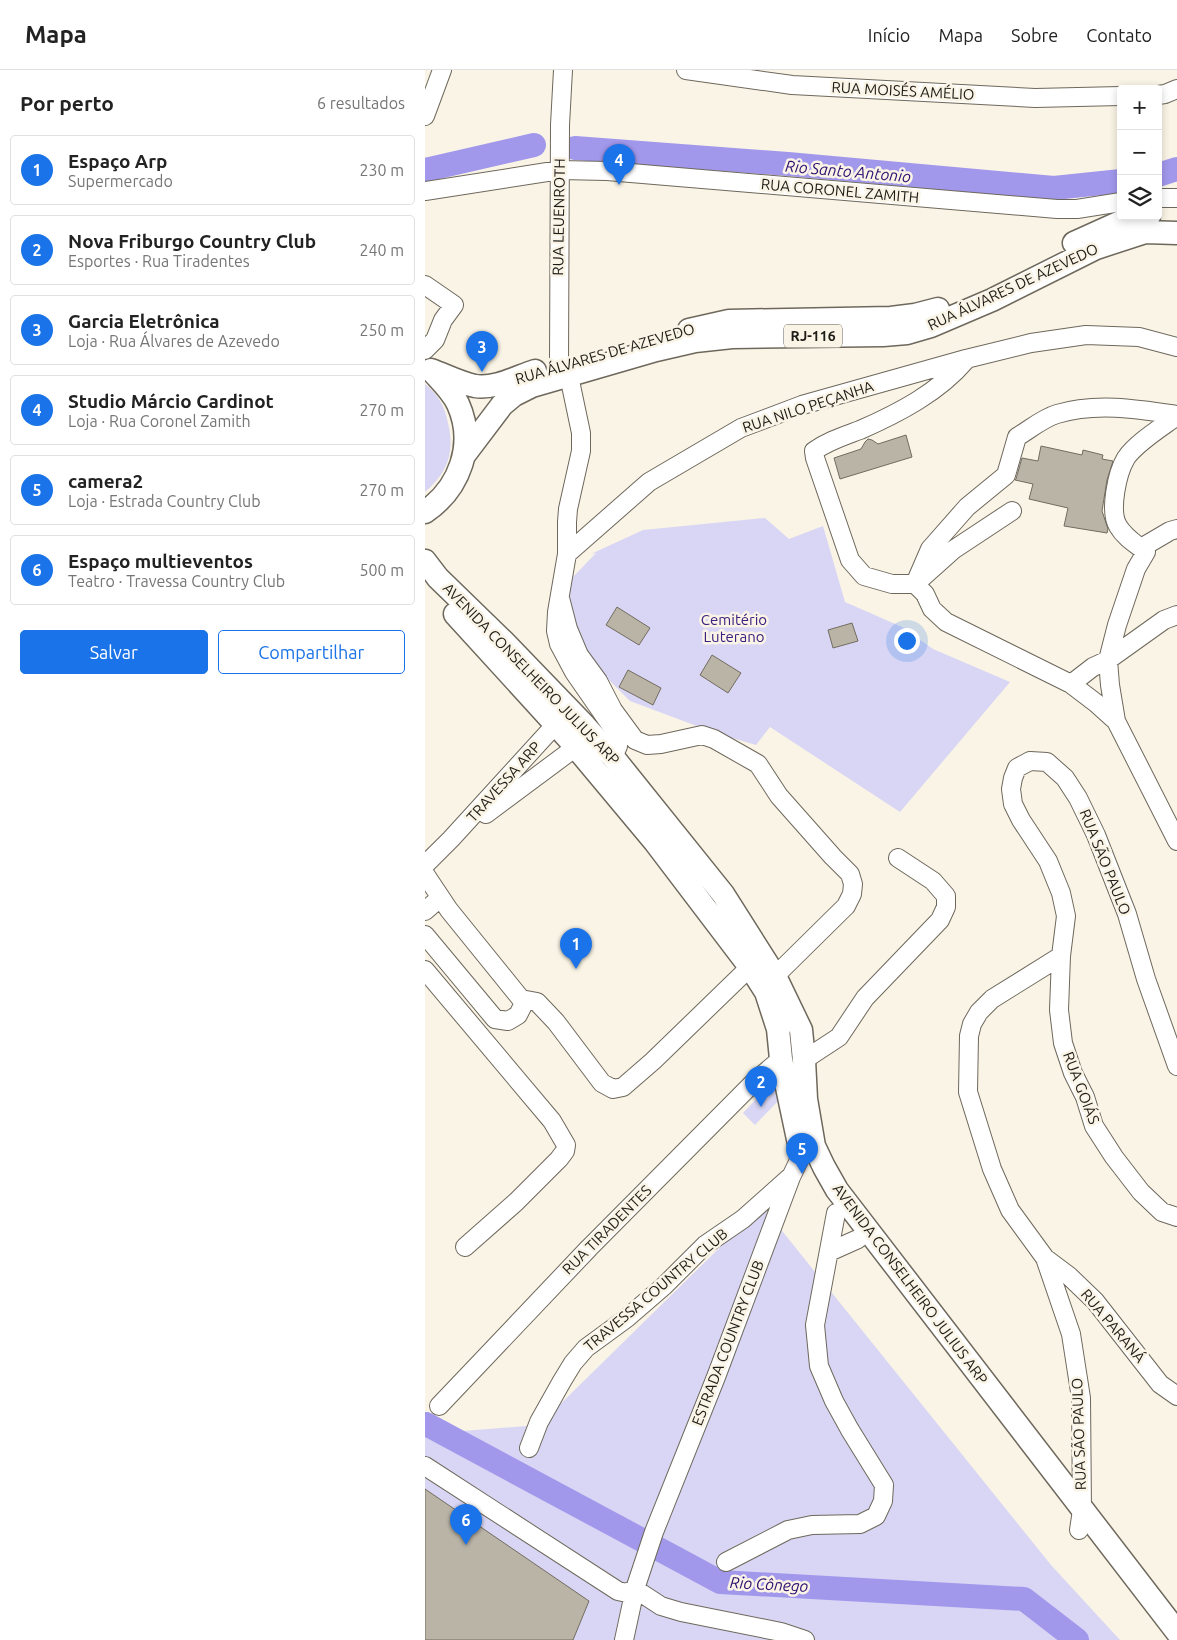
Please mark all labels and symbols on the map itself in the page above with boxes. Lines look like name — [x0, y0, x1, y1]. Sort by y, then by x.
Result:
street label: RUA MOISÉS AMÉLIO — [831, 78, 975, 103]
pin: 4 — [603, 144, 635, 185]
water label: Rio Santo Antonio — [784, 157, 912, 185]
street label: RUA LEUENROTH — [549, 158, 568, 276]
street label: RUA CORONEL ZAMITH — [760, 175, 920, 206]
street label: RUA ÁLVARES DE AZEVEDO — [925, 240, 1101, 334]
street label: RUA ÁLVARES DE AZEVEDO — [513, 320, 697, 387]
road number: RJ-116 — [784, 325, 842, 348]
pin: 3 — [466, 331, 498, 372]
street label: RUA NILO PEÇANHA — [740, 377, 876, 436]
street label: AVENIDA CONSELHEIRO JULIUS ARP — [440, 579, 623, 768]
park label: Cemitério Luterano — [701, 611, 767, 645]
your location — [894, 628, 920, 654]
street label: TRAVESSA ARP — [463, 738, 544, 825]
street label: RUA SÃO PAULO — [1077, 807, 1134, 917]
pin: 1 — [560, 928, 592, 969]
street label: RUA GOIÁS — [1060, 1049, 1103, 1126]
pin: 2 — [745, 1066, 777, 1107]
pin: 5 — [786, 1133, 818, 1174]
street label: AVENIDA CONSELHEIRO JULIUS ARP — [830, 1180, 991, 1387]
street label: RUA TIRADENTES — [559, 1182, 655, 1278]
street label: TRAVESSA COUNTRY CLUB — [581, 1225, 731, 1355]
street label: ESTRADA COUNTRY CLUB — [688, 1258, 767, 1428]
street label: RUA PARANÁ — [1078, 1285, 1149, 1366]
street label: RUA SÃO PAULO — [1068, 1378, 1089, 1490]
pin: 6 — [450, 1504, 482, 1545]
water label: Rio Cônego — [729, 1573, 809, 1595]

